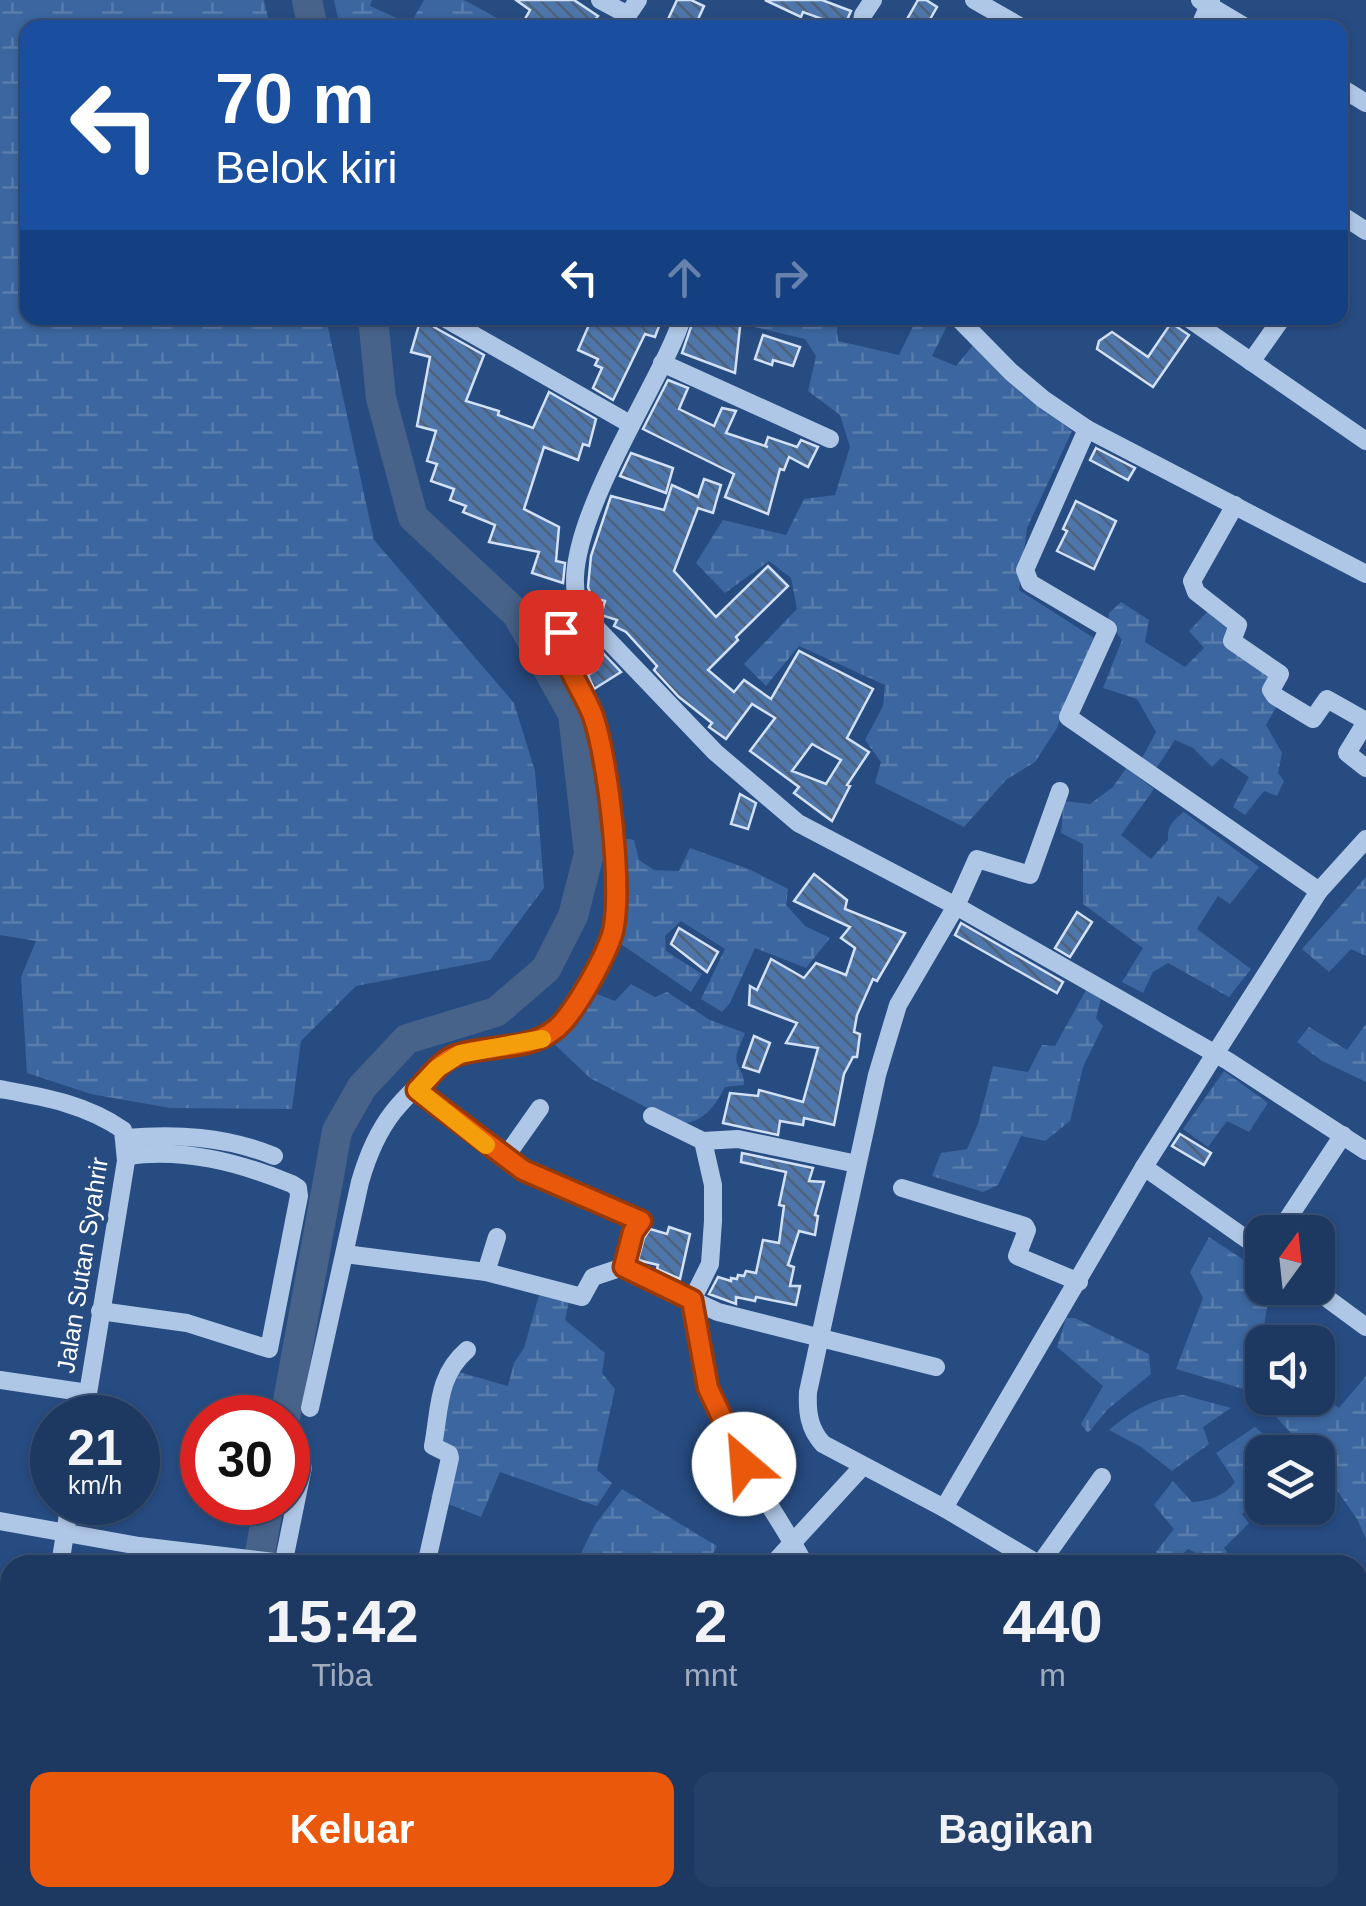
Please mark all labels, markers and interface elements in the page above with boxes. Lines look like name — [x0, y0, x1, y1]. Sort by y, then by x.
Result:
icon: left — [50, 60, 180, 190]
text: 70 m — [215, 60, 375, 138]
text: Belok kiri — [215, 142, 398, 193]
icon: left — [552, 250, 607, 305]
icon: ahead — [657, 250, 712, 305]
icon: right — [762, 250, 817, 305]
pin — [519, 590, 604, 675]
icon: arrive — [534, 605, 589, 660]
street label: Jalan Sutan Syahrir — [51, 1155, 113, 1375]
north arrow — [1245, 1215, 1335, 1305]
map controls — [1245, 1215, 1335, 1525]
button: sound — [1245, 1325, 1335, 1415]
speed limit sign: 30 — [180, 1395, 310, 1525]
position arrow — [692, 1412, 796, 1516]
text: 21 — [67, 1420, 123, 1476]
button: layers — [1245, 1435, 1335, 1525]
text: km/h — [68, 1471, 122, 1499]
text: 15:42 — [265, 1588, 419, 1655]
text: 2 — [694, 1588, 727, 1655]
text: 440 — [1003, 1588, 1103, 1655]
text: Tiba — [311, 1657, 373, 1693]
text: mnt — [684, 1657, 737, 1693]
text: m — [1039, 1657, 1066, 1693]
button: Keluar — [30, 1772, 674, 1887]
button: Bagikan — [694, 1772, 1338, 1887]

